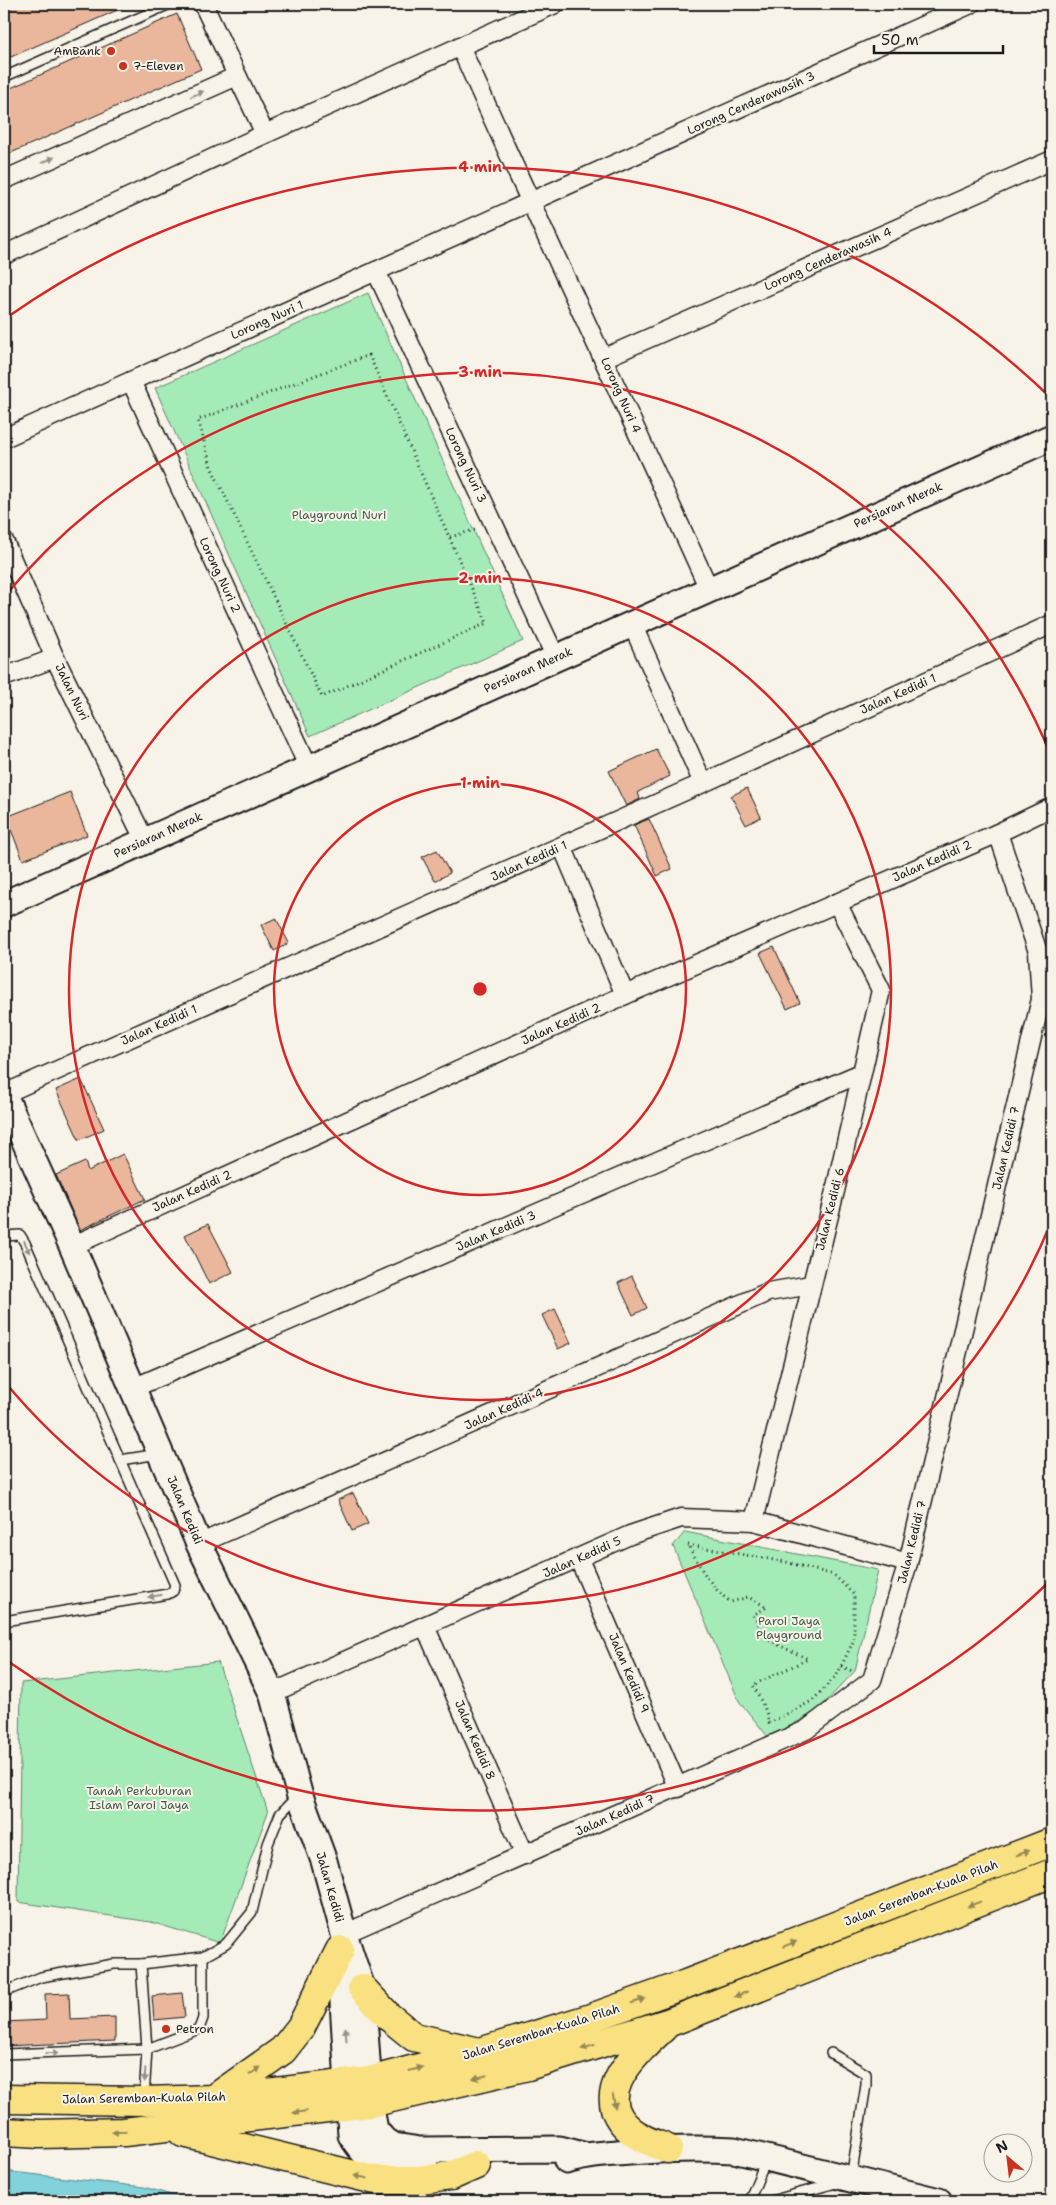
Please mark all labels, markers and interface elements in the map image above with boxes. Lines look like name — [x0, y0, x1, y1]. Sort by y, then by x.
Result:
scale bar — [874, 22, 1002, 54]
text: 50 m — [881, 30, 919, 50]
place label: AmBank — [54, 43, 101, 59]
marker: AmBank — [105, 45, 117, 57]
place label: 7-Eleven — [133, 58, 184, 74]
marker: 7-Eleven — [117, 60, 129, 72]
street label: Lorong Cenderawasih 3 — [685, 68, 817, 138]
one-way arrow — [190, 89, 204, 97]
one-way arrow — [41, 155, 55, 163]
text: 4 min — [458, 157, 502, 177]
street label: Lorong Cenderawasih 4 — [762, 224, 894, 294]
street label: Lorong Nuri 1 — [228, 297, 306, 343]
street label: Lorong Nuri 4 — [597, 355, 645, 435]
text: 3 min — [458, 362, 502, 382]
street label: Lorong Nuri 3 — [442, 425, 490, 505]
street label: Persiaran Merak — [851, 478, 945, 532]
park label: Playground Nuri — [292, 507, 386, 523]
street label: Lorong Nuri 2 — [196, 535, 244, 615]
text: 2 min — [458, 568, 502, 588]
street label: Persiaran Merak — [481, 643, 575, 697]
street label: Jalan Nuri — [51, 661, 93, 723]
street label: Jalan Kedidi 1 — [857, 670, 939, 718]
text: 1 min — [460, 773, 500, 793]
street label: Persiaran Merak — [111, 808, 205, 862]
street label: Jalan Kedidi 2 — [890, 836, 974, 886]
street label: Jalan Kedidi 1 — [488, 837, 570, 885]
centre of rings — [471, 980, 489, 998]
street label: Jalan Kedidi 2 — [519, 999, 603, 1049]
street label: Jalan Kedidi 1 — [118, 1001, 200, 1049]
street label: Jalan Kedidi 7 — [989, 1105, 1023, 1191]
street label: Jalan Kedidi 2 — [150, 1166, 234, 1216]
street label: Jalan Kedidi 6 — [812, 1166, 848, 1252]
street label: Jalan Kedidi 3 — [454, 1207, 538, 1255]
one-way arrow — [23, 1240, 31, 1255]
street label: Jalan Kedidi 4 — [462, 1384, 546, 1434]
street label: Jalan Kedidi — [163, 1473, 207, 1547]
street label: Jalan Kedidi 7 — [894, 1499, 930, 1585]
street label: Jalan Kedidi 5 — [540, 1533, 624, 1581]
one-way arrow — [147, 1592, 163, 1600]
park label: Paroi Jaya Playground — [756, 1613, 822, 1643]
street label: Jalan Kedidi 9 — [605, 1631, 653, 1715]
street label: Jalan Kedidi 8 — [451, 1698, 499, 1782]
park label: Tanah Perkuburan Islam Paroi Jaya — [86, 1783, 192, 1813]
street label: Jalan Kedidi 7 — [573, 1790, 657, 1840]
one-way arrow — [1016, 1849, 1031, 1857]
street label: Jalan Kedidi — [312, 1850, 348, 1924]
street label: Jalan Seremban-Kuala Pilah — [842, 1856, 1000, 1930]
one-way arrow — [967, 1900, 981, 1908]
one-way arrow — [783, 1940, 798, 1948]
one-way arrow — [733, 1990, 748, 1998]
one-way arrow — [631, 1997, 646, 2004]
street label: Jalan Seremban-Kuala Pilah — [460, 2000, 622, 2064]
place label: Petron — [176, 2021, 214, 2037]
marker: Petron — [160, 2023, 172, 2035]
one-way arrow — [341, 2026, 349, 2042]
one-way arrow — [580, 2044, 595, 2052]
one-way arrow — [45, 2048, 61, 2056]
one-way arrow — [408, 2064, 423, 2072]
one-way arrow — [248, 2066, 262, 2076]
one-way arrow — [141, 2067, 149, 2083]
one-way arrow — [473, 2073, 488, 2081]
street label: Jalan Seremban-Kuala Pilah — [62, 2089, 226, 2107]
one-way arrow — [611, 2094, 619, 2110]
one-way arrow — [292, 2108, 308, 2116]
one-way arrow — [110, 2129, 126, 2137]
north arrow — [984, 2132, 1034, 2182]
text: N — [993, 2136, 1011, 2157]
one-way arrow — [353, 2173, 368, 2181]

